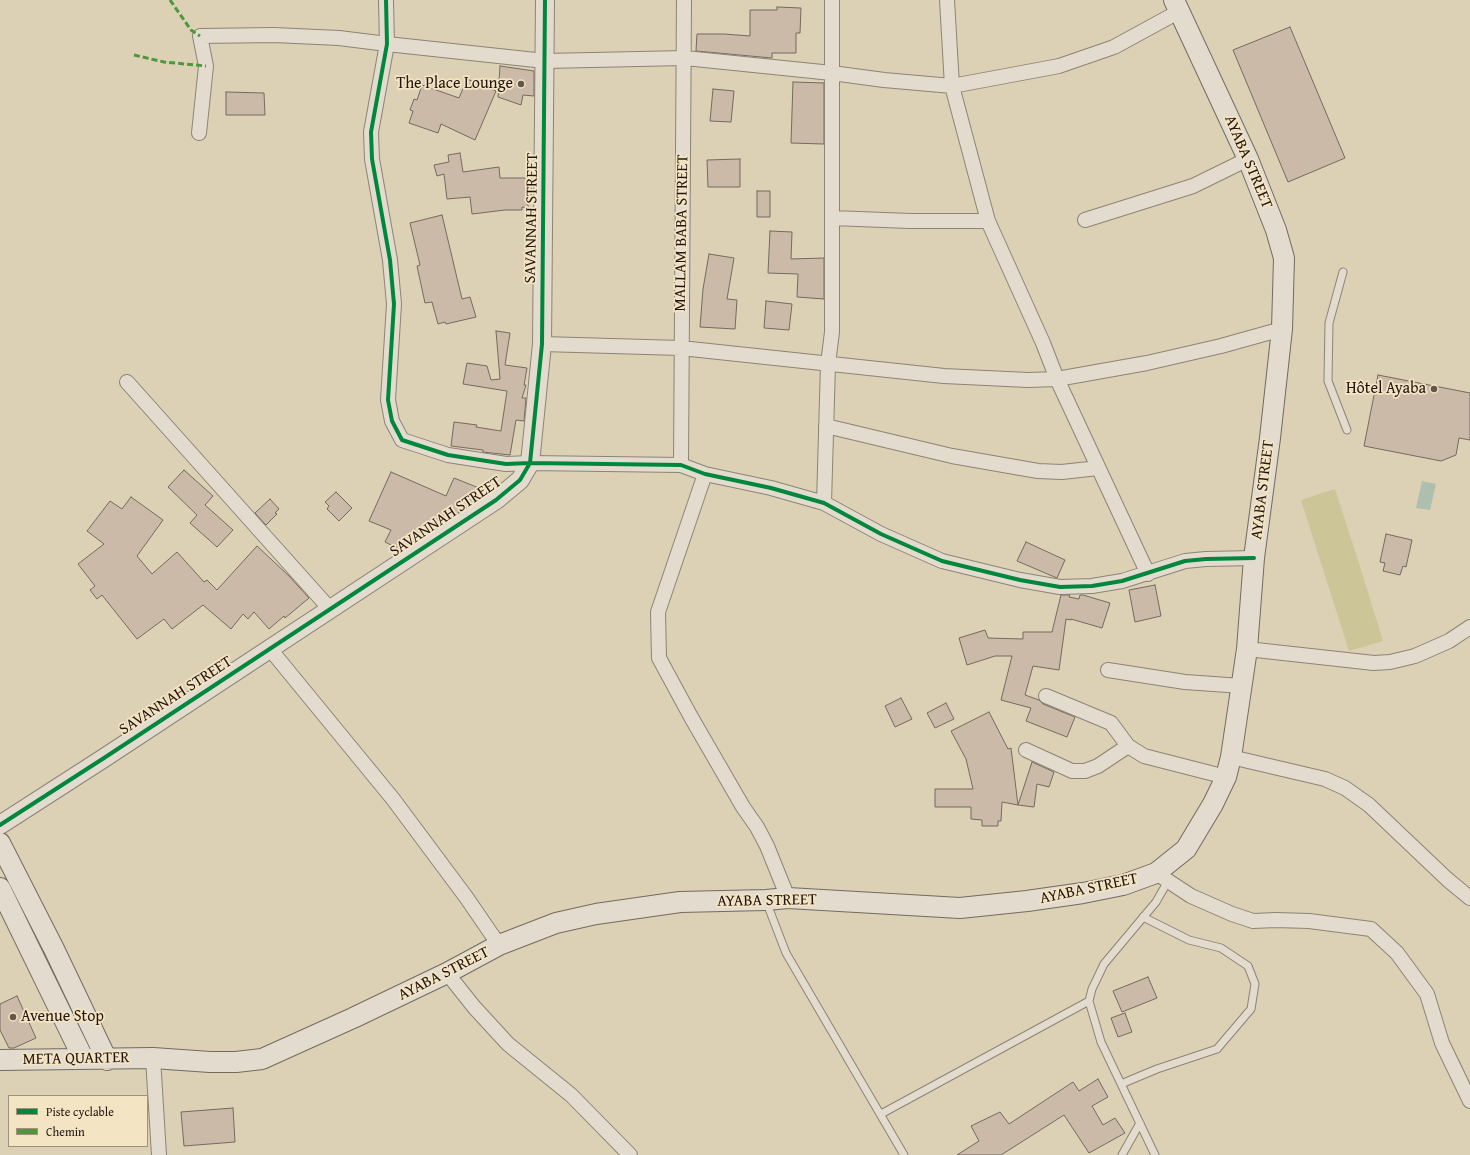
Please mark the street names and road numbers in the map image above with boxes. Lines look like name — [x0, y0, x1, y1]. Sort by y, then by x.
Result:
street label: AYABA STREET — [1220, 112, 1276, 212]
street label: SAVANNAH STREET — [521, 152, 543, 284]
street label: MALLAM BABA STREET — [671, 154, 693, 312]
street label: AYABA STREET — [1247, 439, 1279, 541]
street label: SAVANNAH STREET — [386, 472, 506, 562]
street label: SAVANNAH STREET — [116, 652, 236, 740]
street label: AYABA STREET — [1038, 869, 1140, 909]
street label: AYABA STREET — [717, 891, 817, 911]
street label: AYABA STREET — [395, 943, 493, 1005]
street label: META QUARTER — [22, 1048, 130, 1070]

